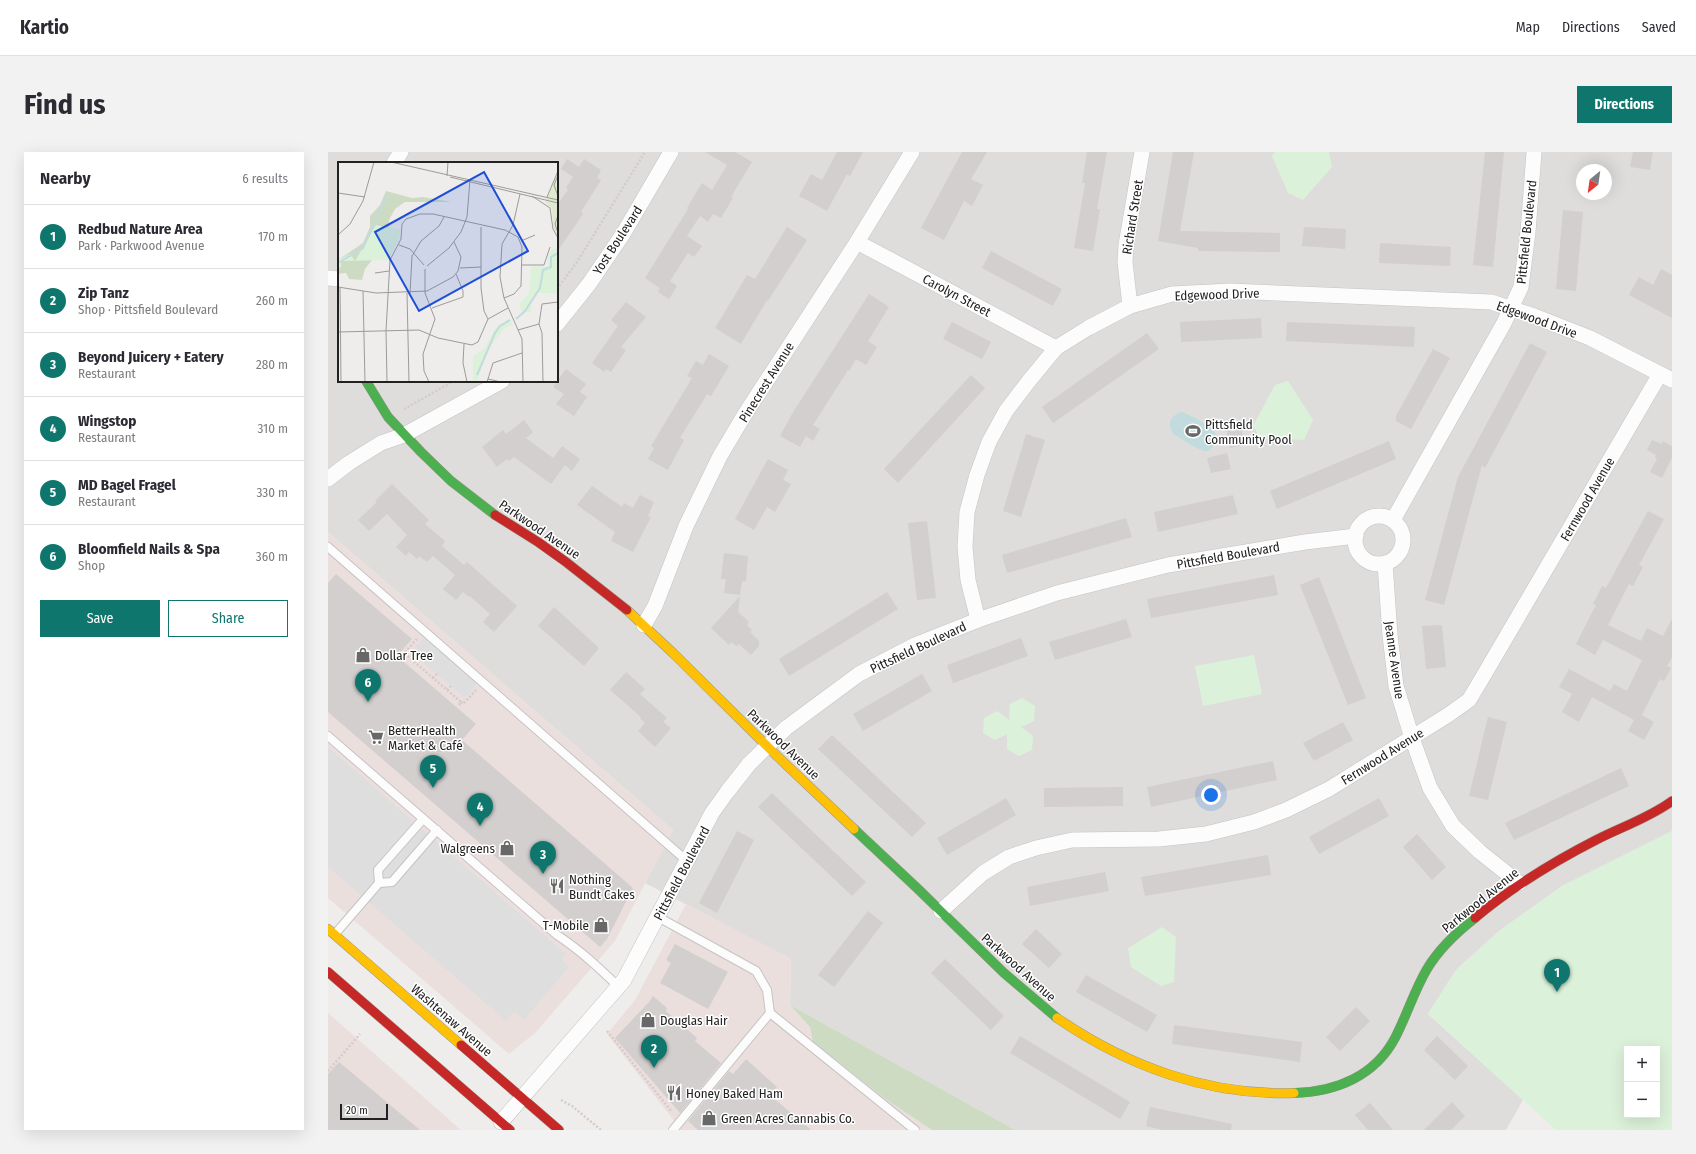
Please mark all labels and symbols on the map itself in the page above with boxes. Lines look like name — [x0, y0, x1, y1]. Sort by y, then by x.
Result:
inset map — [338, 162, 558, 382]
north arrow — [1576, 164, 1612, 200]
street label: Richard Street — [1119, 178, 1146, 255]
street label: Pittsfield Boulevard — [1514, 179, 1539, 285]
street label: Yost Boulevard — [590, 203, 645, 277]
street label: Carolyn Street — [920, 271, 994, 320]
street label: Edgewood Drive — [1174, 286, 1260, 303]
street label: Edgewood Drive — [1494, 298, 1579, 341]
street label: Pinecrest Avenue — [736, 340, 797, 425]
place label: Pittsfield Community Pool — [1205, 417, 1292, 447]
sports icon: Pittsfield Community Pool — [1184, 422, 1202, 440]
street label: Fernwood Avenue — [1557, 455, 1618, 544]
street label: Parkwood Avenue — [496, 497, 583, 562]
street label: Pittsfield Boulevard — [1175, 539, 1281, 572]
street label: Pittsfield Boulevard — [868, 619, 969, 676]
street label: Jeanne Avenue — [1382, 620, 1407, 700]
shop icon: Dollar Tree — [354, 646, 372, 664]
place label: Dollar Tree — [375, 648, 433, 663]
pin: 6 — [355, 669, 381, 702]
street label: Parkwood Avenue — [744, 706, 823, 783]
place label: BetterHealth Market & Café — [388, 723, 463, 753]
street label: Fernwood Avenue — [1338, 725, 1426, 788]
supermarket icon: BetterHealth Market & Café — [367, 728, 385, 746]
pin: 5 — [420, 755, 446, 788]
your location — [1201, 785, 1221, 805]
pin: 4 — [467, 793, 493, 826]
street label: Pittsfield Boulevard — [650, 824, 713, 923]
shop icon: Walgreens — [498, 839, 516, 857]
place label: Walgreens — [440, 841, 495, 856]
pin: 3 — [530, 841, 556, 874]
street label: Parkwood Avenue — [1439, 865, 1522, 936]
place label: Nothing Bundt Cakes — [569, 872, 635, 902]
restaurant icon: Nothing Bundt Cakes — [548, 877, 566, 895]
shop icon: T-Mobile — [592, 916, 610, 934]
place label: T-Mobile — [543, 918, 589, 933]
street label: Parkwood Avenue — [979, 930, 1059, 1005]
pin: 1 — [1544, 959, 1570, 992]
street label: Washtenaw Avenue — [408, 981, 495, 1060]
shop icon: Douglas Hair — [639, 1011, 657, 1029]
place label: Douglas Hair — [660, 1013, 728, 1028]
pin: 2 — [641, 1035, 667, 1068]
restaurant icon: Honey Baked Ham — [665, 1084, 683, 1102]
place label: Honey Baked Ham — [686, 1086, 783, 1101]
scale bar — [340, 1102, 388, 1121]
shop icon: Green Acres Cannabis Co. — [700, 1109, 718, 1127]
place label: Green Acres Cannabis Co. — [721, 1111, 855, 1126]

